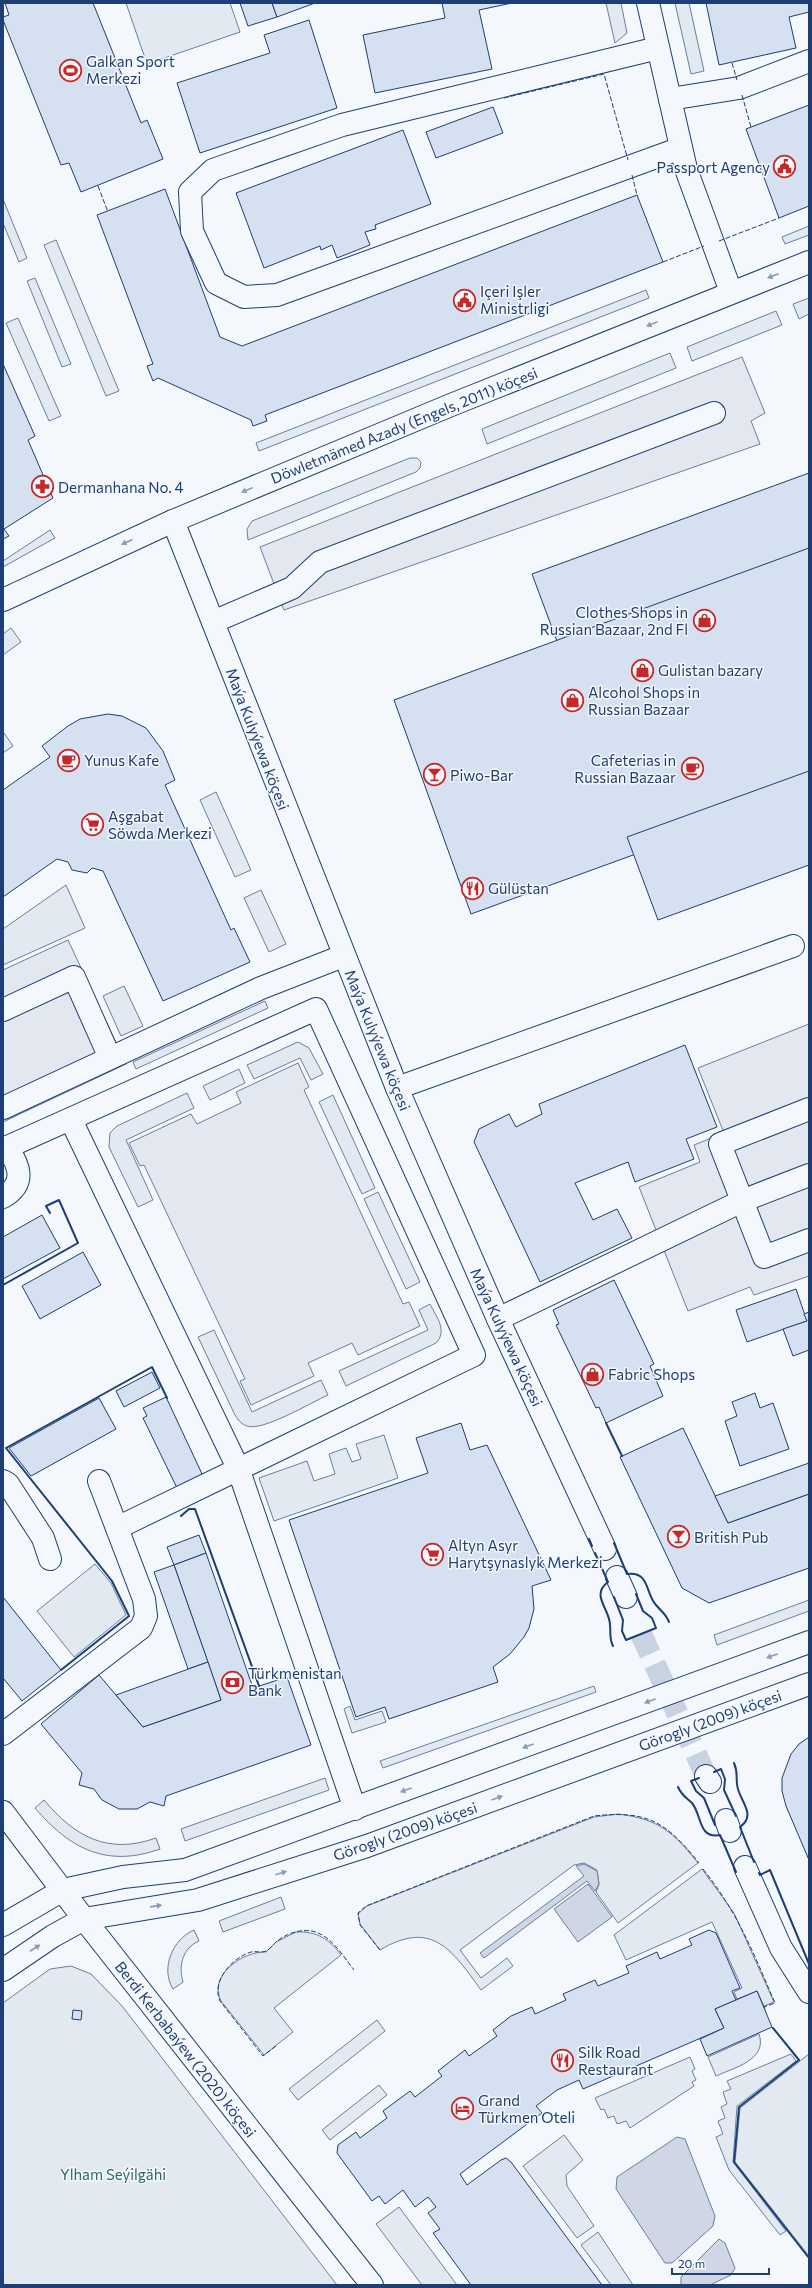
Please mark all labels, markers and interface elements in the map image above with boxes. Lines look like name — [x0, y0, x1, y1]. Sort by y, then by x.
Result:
place label: Galkan Sport Merkezi — [86, 52, 175, 87]
sports icon: Galkan Sport Merkezi — [58, 57, 84, 83]
public building icon: Passport Agency — [772, 154, 798, 180]
place label: Passport Agency — [657, 158, 770, 176]
one-way arrow — [766, 273, 778, 279]
place label: Içeri Işler Ministrligi — [480, 282, 549, 317]
public building icon: Içeri Işler Ministrligi — [451, 287, 477, 313]
one-way arrow — [645, 322, 657, 328]
street label: Döwletmämed Azady (Engels, 2011) köçesi — [268, 363, 540, 487]
pharmacy icon: Dermanhana No. 4 — [30, 474, 56, 500]
place label: Dermanhana No. 4 — [58, 478, 184, 496]
one-way arrow — [240, 488, 252, 494]
one-way arrow — [122, 539, 133, 545]
place label: Clothes Shops in Russian Bazaar, 2nd Fl — [540, 603, 688, 638]
shop icon: Clothes Shops in Russian Bazaar, 2nd Fl — [691, 608, 717, 634]
shop icon: Gulistan bazary — [629, 657, 655, 683]
place label: Gulistan bazary — [658, 661, 763, 679]
street label: Maýa Kulyýewa köçesi — [223, 665, 293, 813]
place label: Alcohol Shops in Russian Bazaar — [588, 683, 700, 718]
shop icon: Alcohol Shops in Russian Bazaar — [560, 688, 586, 714]
cafe icon: Yunus Kafe — [55, 747, 81, 773]
place label: Yunus Kafe — [84, 751, 159, 769]
place label: Cafeterias in Russian Bazaar — [574, 751, 676, 786]
cafe icon: Cafeterias in Russian Bazaar — [679, 756, 705, 782]
bar icon: Piwo-Bar — [421, 762, 447, 788]
place label: Piwo-Bar — [450, 766, 514, 784]
place label: Aşgabat Söwda Merkezi — [108, 807, 212, 842]
supermarket icon: Aşgabat Söwda Merkezi — [80, 812, 106, 838]
restaurant icon: Gülüstan — [459, 875, 485, 901]
place label: Gülüstan — [488, 879, 549, 897]
street label: Maýa Kulyýewa köçesi — [341, 967, 415, 1113]
street label: Maýa Kulyýewa köçesi — [467, 1265, 547, 1409]
shop icon: Fabric Shops — [580, 1361, 606, 1387]
place label: Fabric Shops — [608, 1365, 695, 1383]
bar icon: British Pub — [665, 1524, 691, 1550]
place label: British Pub — [694, 1528, 769, 1546]
place label: Altyn Asyr Harytşynaslyk Merkezi — [448, 1536, 603, 1571]
supermarket icon: Altyn Asyr Harytşynaslyk Merkezi — [419, 1541, 445, 1567]
one-way arrow — [766, 1653, 778, 1659]
place label: Türkmenistan Bank — [248, 1664, 342, 1699]
bank icon: Türkmenistan Bank — [220, 1669, 246, 1695]
street label: Görogly (2009) köçesi — [636, 1686, 784, 1754]
one-way arrow — [644, 1698, 656, 1704]
one-way arrow — [522, 1743, 534, 1749]
one-way arrow — [400, 1788, 412, 1794]
one-way arrow — [491, 1795, 503, 1801]
street label: Görogly (2009) köçesi — [331, 1798, 479, 1864]
one-way arrow — [276, 1870, 288, 1876]
one-way arrow — [150, 1903, 162, 1909]
one-way arrow — [29, 1944, 41, 1951]
street label: Berdi Kerbabaýew (2020) köçesi — [112, 1957, 260, 2141]
place label: Silk Road Restaurant — [578, 2043, 653, 2078]
restaurant icon: Silk Road Restaurant — [549, 2048, 575, 2074]
place label: Grand Türkmen Oteli — [478, 2091, 575, 2126]
hotel icon: Grand Türkmen Oteli — [449, 2096, 475, 2122]
park label: Ylham Seýilgähi — [60, 2165, 166, 2183]
scale bar — [672, 2250, 769, 2276]
text: 20 m — [678, 2256, 705, 2270]

